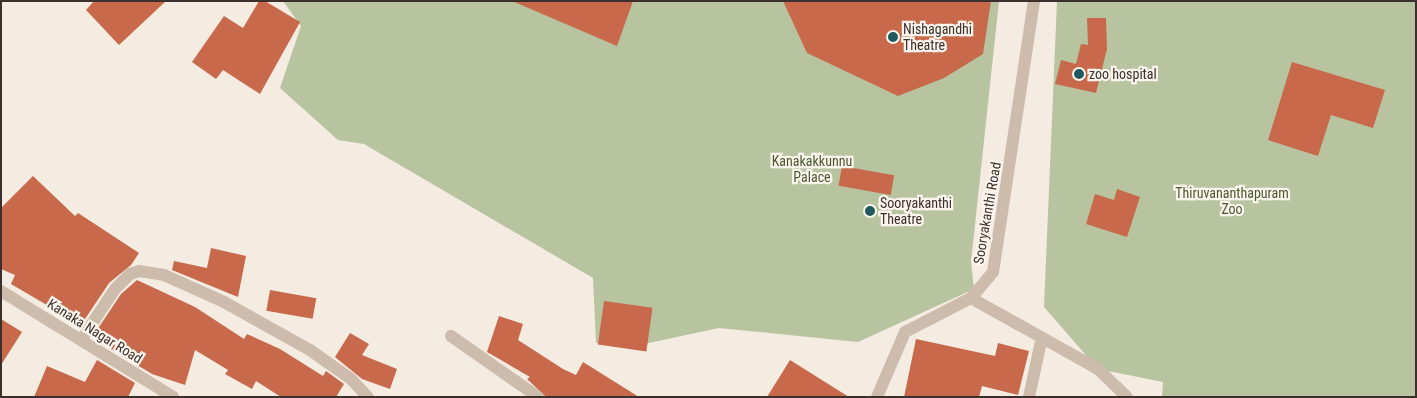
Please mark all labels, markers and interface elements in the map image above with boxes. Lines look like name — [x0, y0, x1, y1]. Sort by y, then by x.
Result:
place label: Nishagandhi Theatre — [903, 21, 972, 54]
marker: Nishagandhi Theatre — [887, 31, 899, 43]
place label: zoo hospital — [1089, 66, 1157, 82]
marker: zoo hospital — [1073, 68, 1085, 80]
park label: Kanakakkunnu Palace — [772, 153, 852, 186]
street label: Sooryakanthi Road — [970, 161, 1004, 265]
park label: Thiruvananthapuram Zoo — [1175, 185, 1289, 218]
place label: Sooryakanthi Theatre — [880, 195, 952, 228]
marker: Sooryakanthi Theatre — [864, 205, 876, 217]
street label: Kanaka Nagar Road — [44, 295, 146, 367]

